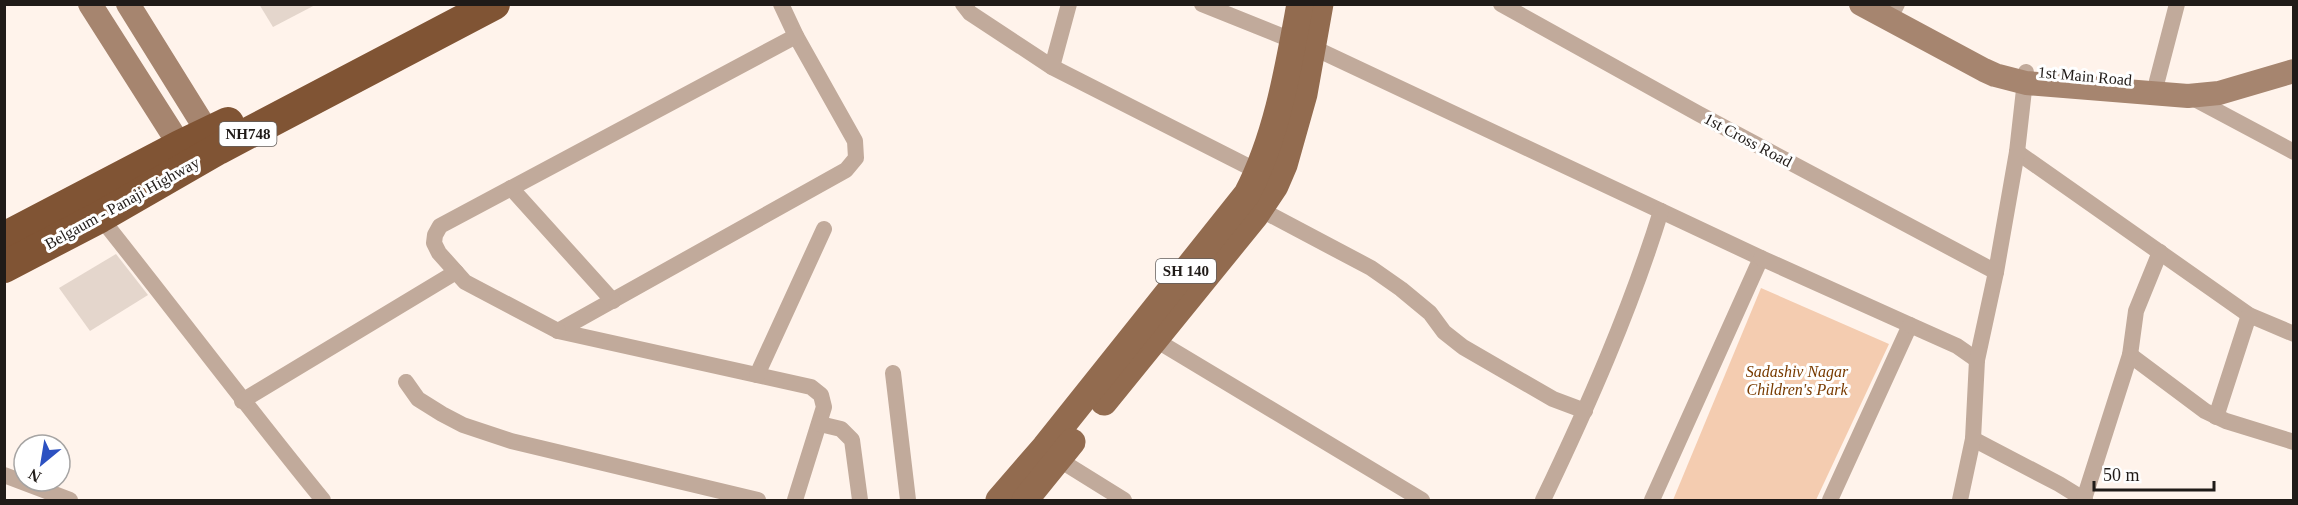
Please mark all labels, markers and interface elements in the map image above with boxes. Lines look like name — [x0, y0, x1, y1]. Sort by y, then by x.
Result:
street label: 1st Main Road — [2037, 63, 2133, 89]
street label: 1st Cross Road — [1701, 110, 1795, 170]
road number: NH748 — [220, 122, 276, 146]
street label: Belgaum - Panaji Highway — [42, 153, 203, 253]
road number: SH 140 — [1156, 259, 1216, 283]
park label: Sadashiv Nagar Children's Park — [1746, 363, 1849, 398]
north arrow — [12, 433, 72, 493]
scale bar — [2094, 454, 2214, 492]
text: N — [25, 465, 44, 486]
text: 50 m — [2103, 465, 2140, 485]

